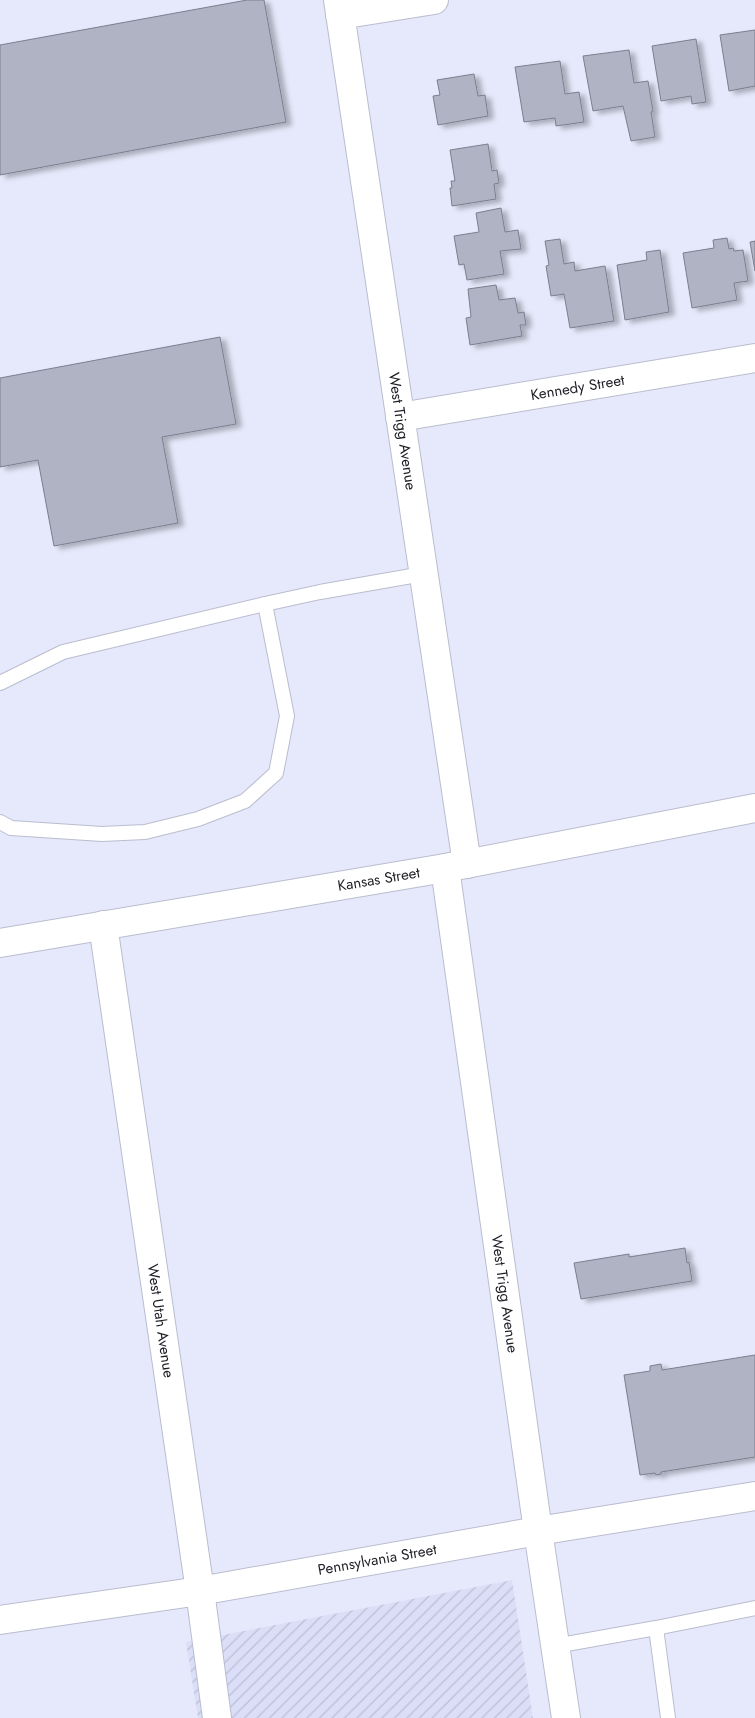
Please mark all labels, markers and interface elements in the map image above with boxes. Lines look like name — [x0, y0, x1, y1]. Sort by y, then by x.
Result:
street label: Kennedy Street — [529, 369, 627, 406]
street label: West Trigg Avenue — [383, 371, 422, 492]
street label: Kansas Street — [336, 861, 422, 897]
street label: West Trigg Avenue — [486, 1233, 524, 1354]
street label: West Utah Avenue — [141, 1262, 180, 1380]
street label: Pennsylvania Street — [316, 1538, 439, 1581]

